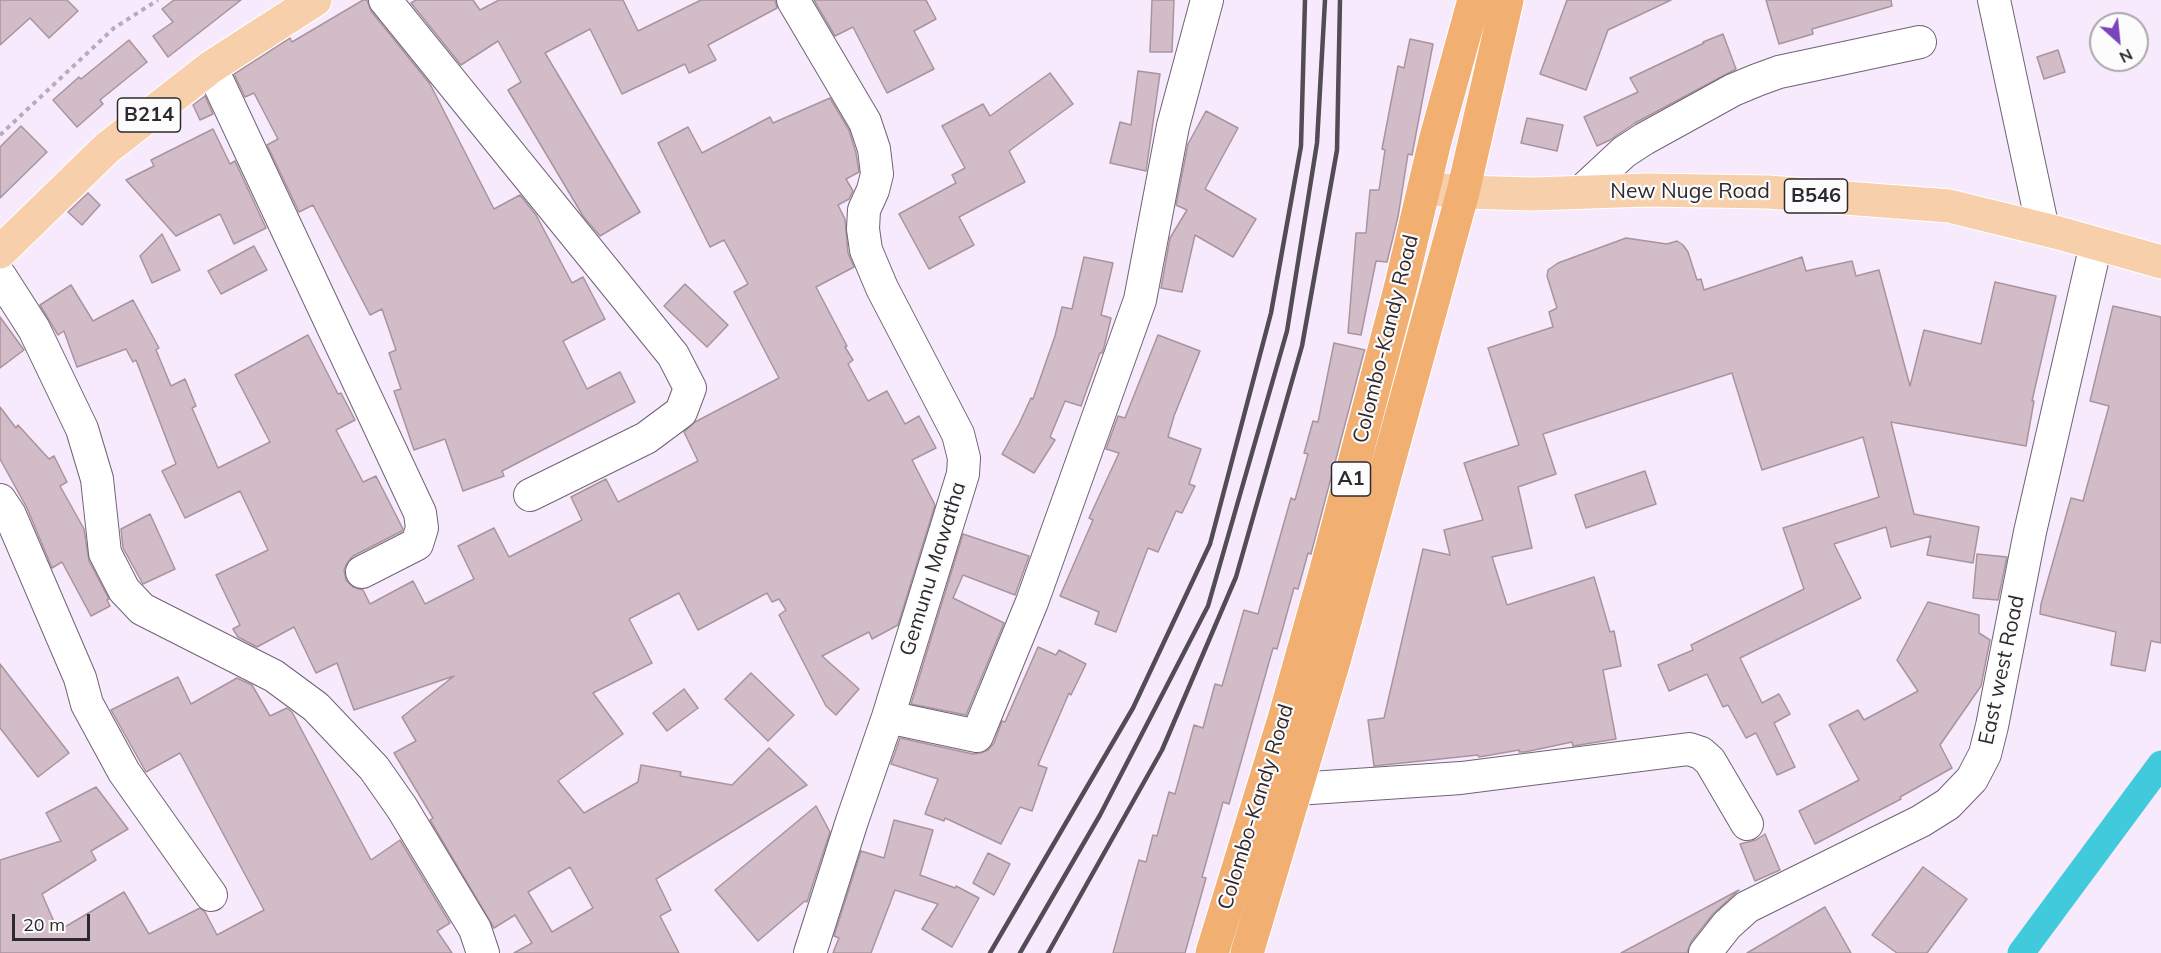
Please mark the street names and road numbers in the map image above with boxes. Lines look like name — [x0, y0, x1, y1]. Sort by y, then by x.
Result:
road number: B214 — [118, 98, 180, 132]
street label: New Nuge Road — [1610, 179, 1770, 205]
road number: B546 — [1784, 179, 1848, 213]
street label: Colombo-Kandy Road — [1348, 232, 1424, 446]
road number: A1 — [1332, 462, 1370, 496]
street label: Gemunu Mawatha — [895, 479, 971, 659]
street label: East west Road — [1974, 593, 2030, 747]
street label: Colombo-Kandy Road — [1213, 701, 1299, 913]

